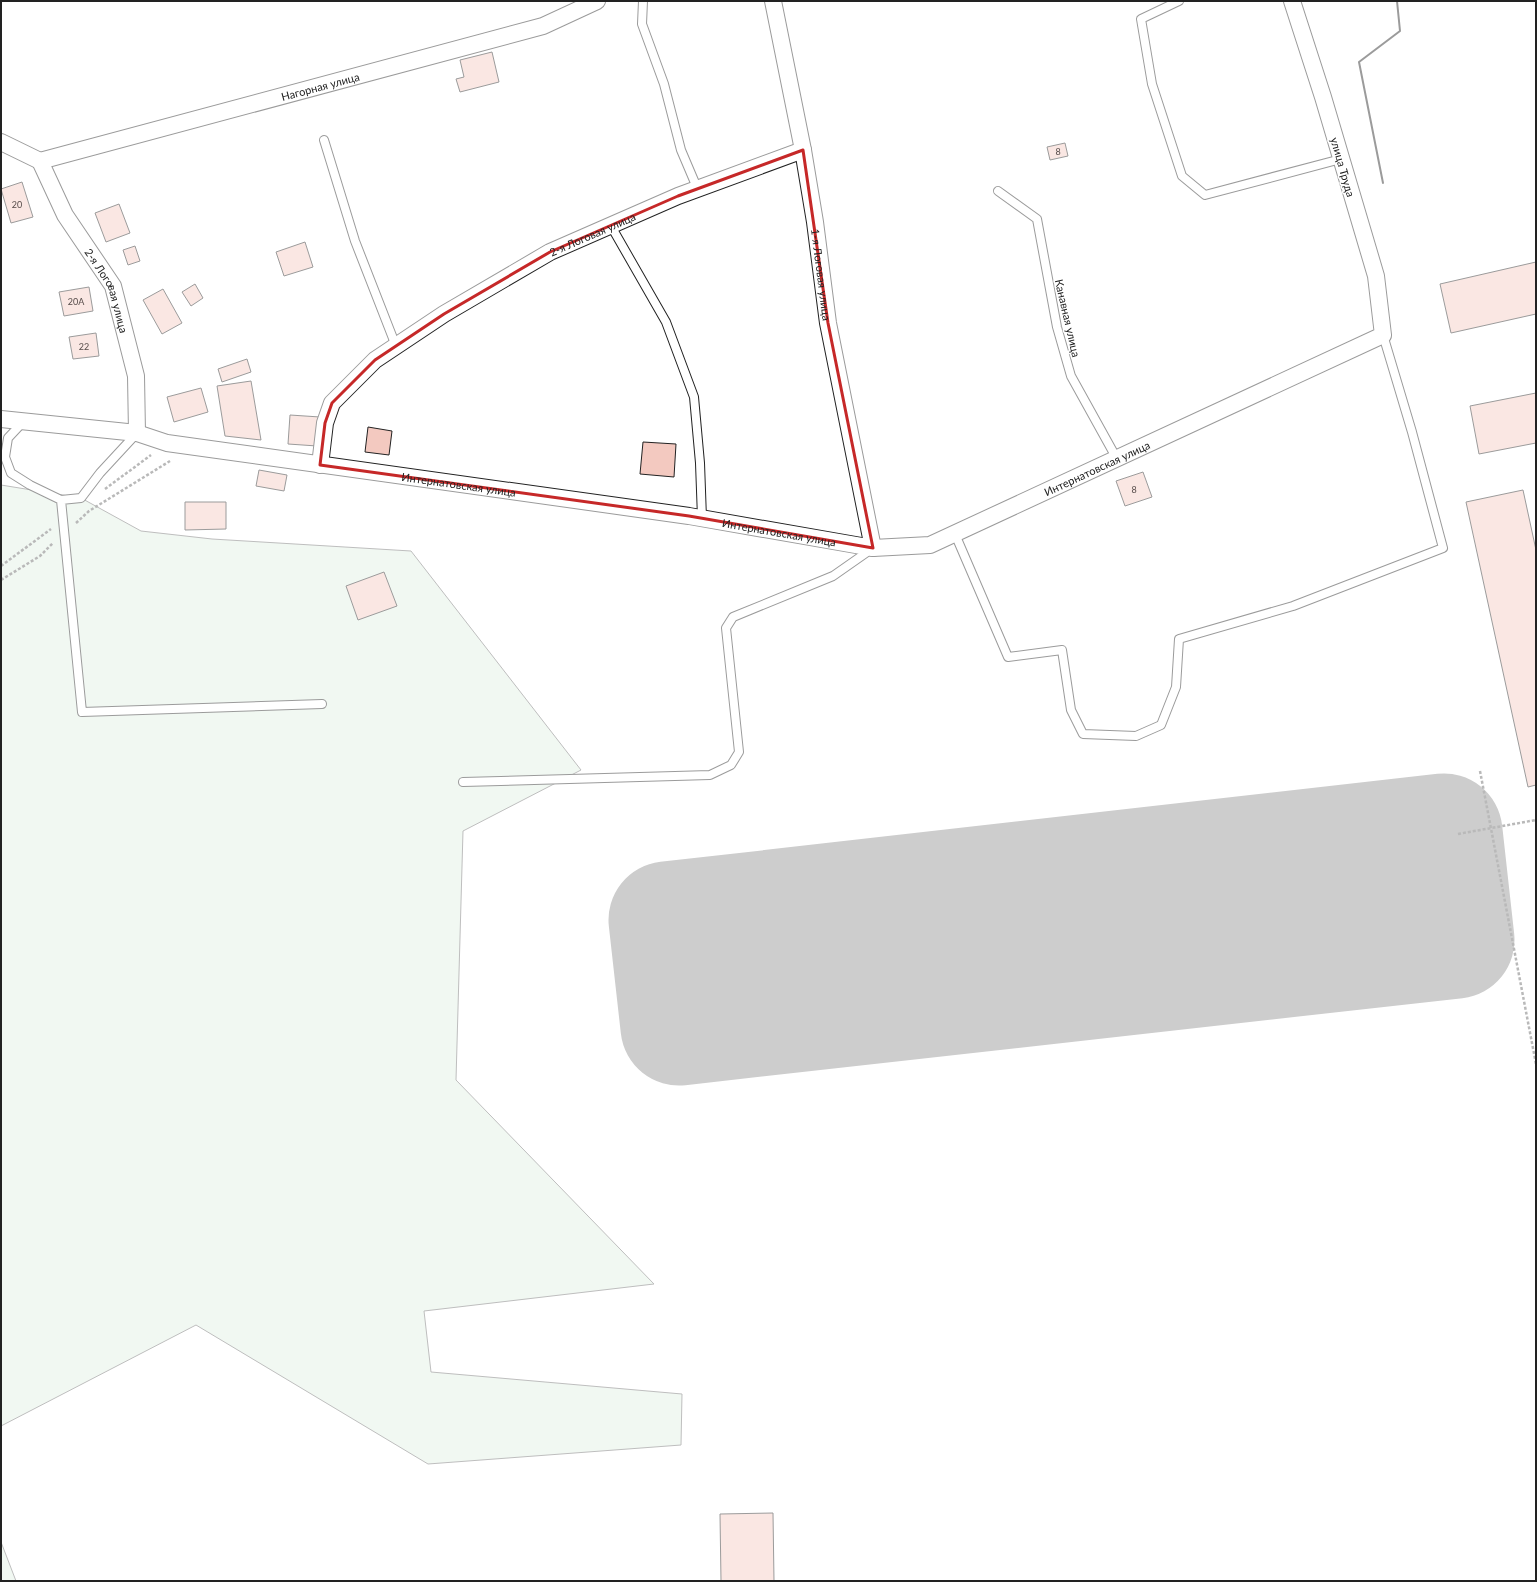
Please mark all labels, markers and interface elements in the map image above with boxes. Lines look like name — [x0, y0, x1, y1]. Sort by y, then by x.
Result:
street label: Нагорная улица — [280, 69, 361, 103]
street label: улица Труда — [1328, 136, 1358, 198]
house number: 8 — [1055, 146, 1061, 157]
house number: 20 — [12, 199, 22, 210]
street label: 2-я Логовая улица — [547, 209, 637, 258]
street label: 1-я Логовая улица — [809, 228, 834, 321]
street label: 2-я Логовая улица — [83, 245, 131, 334]
street label: Канавная улица — [1053, 278, 1083, 358]
house number: 20А — [68, 296, 85, 307]
house number: 22 — [79, 341, 89, 352]
street label: Интернатовская улица — [1042, 438, 1152, 498]
street label: Интернатовская улица — [401, 469, 517, 498]
house number: 8 — [1131, 484, 1137, 495]
street label: Интернатовская улица — [721, 515, 837, 548]

